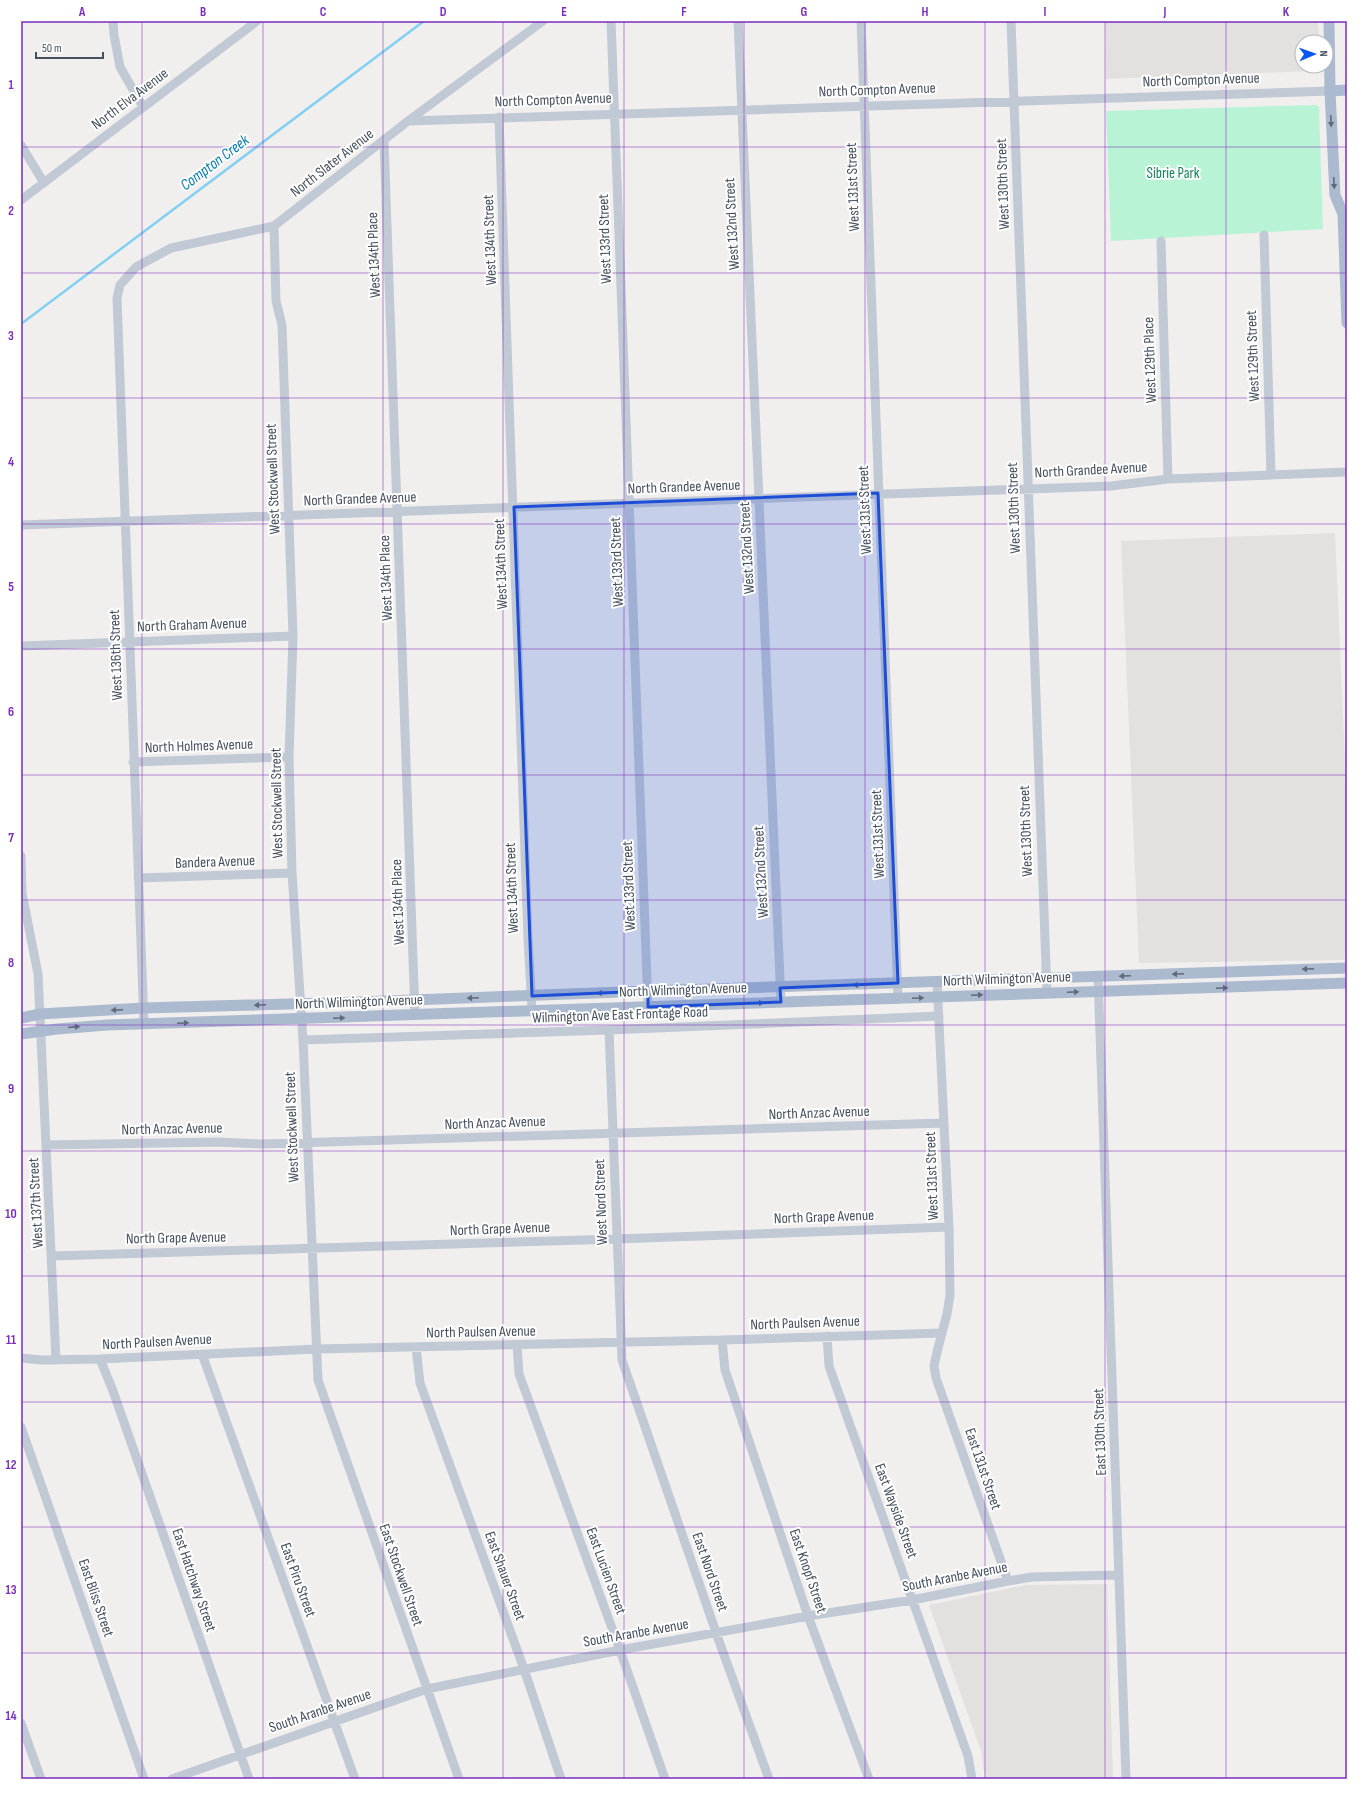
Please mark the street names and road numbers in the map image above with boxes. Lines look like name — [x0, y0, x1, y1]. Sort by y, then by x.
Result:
street label: North Elva Avenue — [88, 64, 172, 134]
street label: North Compton Avenue — [1142, 68, 1260, 92]
street label: North Compton Avenue — [818, 78, 936, 102]
street label: North Compton Avenue — [494, 88, 612, 112]
street label: North Slater Avenue — [287, 125, 377, 201]
street label: West 130th Street — [992, 138, 1014, 230]
street label: West 131st Street — [842, 142, 864, 232]
street label: West 132nd Street — [720, 177, 744, 271]
street label: West 133rd Street — [594, 193, 616, 284]
street label: West 134th Street — [479, 194, 501, 286]
street label: West 134th Place — [363, 212, 385, 298]
street label: West 129th Street — [1242, 310, 1264, 402]
street label: West 129th Place — [1139, 316, 1161, 404]
street label: West Stockwell Street — [262, 423, 284, 535]
street label: North Grandee Avenue — [1034, 458, 1148, 482]
street label: West 130th Street — [1003, 462, 1025, 554]
street label: West 131st Street — [854, 465, 876, 555]
street label: North Grandee Avenue — [627, 476, 741, 498]
street label: North Grandee Avenue — [303, 488, 417, 510]
street label: West 132nd Street — [735, 501, 759, 595]
street label: West 133rd Street — [606, 516, 628, 607]
street label: West 134th Street — [490, 518, 512, 610]
street label: West 134th Place — [375, 535, 397, 621]
street label: West 136th Street — [105, 609, 127, 701]
street label: North Graham Avenue — [137, 614, 247, 636]
street label: North Holmes Avenue — [144, 735, 254, 757]
street label: West Stockwell Street — [267, 747, 287, 859]
street label: West 130th Street — [1015, 785, 1037, 877]
street label: West 131st Street — [867, 789, 889, 879]
street label: West 132nd Street — [749, 825, 773, 919]
street label: West 133rd Street — [618, 840, 640, 931]
street label: West 134th Street — [501, 842, 523, 934]
street label: Bandera Avenue — [175, 851, 255, 873]
street label: West 134th Place — [387, 859, 409, 945]
street label: North Wilmington Avenue — [943, 967, 1071, 991]
street label: North Wilmington Avenue — [619, 978, 747, 1002]
street label: North Wilmington Avenue — [295, 990, 423, 1014]
street label: Wilmington Ave East Frontage Road — [532, 1002, 708, 1028]
street label: West Stockwell Street — [281, 1071, 303, 1183]
street label: North Anzac Avenue — [768, 1102, 870, 1124]
street label: North Anzac Avenue — [444, 1112, 546, 1134]
street label: North Anzac Avenue — [121, 1119, 223, 1139]
street label: West 131st Street — [921, 1131, 943, 1221]
street label: West 137th Street — [24, 1157, 48, 1249]
street label: West Nord Street — [590, 1158, 612, 1245]
street label: North Grape Avenue — [773, 1206, 875, 1228]
street label: North Grape Avenue — [449, 1218, 551, 1240]
street label: North Grape Avenue — [126, 1228, 226, 1248]
street label: North Paulsen Avenue — [750, 1312, 860, 1334]
street label: North Paulsen Avenue — [426, 1322, 536, 1342]
street label: North Paulsen Avenue — [102, 1330, 212, 1354]
street label: East 130th Street — [1089, 1388, 1111, 1476]
street label: East 131st Street — [960, 1426, 1006, 1513]
street label: East Wayside Street — [870, 1461, 922, 1561]
street label: East Stockwell Street — [375, 1521, 428, 1629]
street label: East Lucien Street — [581, 1525, 631, 1617]
street label: East Hatchway Street — [167, 1526, 221, 1635]
street label: East Knopf Street — [785, 1526, 831, 1616]
street label: East Shauer Street — [480, 1529, 530, 1623]
street label: East Nord Street — [688, 1530, 733, 1614]
street label: East Piru Street — [276, 1540, 320, 1620]
street label: East Bliss Street — [74, 1556, 118, 1640]
street label: South Aranbe Avenue — [901, 1558, 1009, 1596]
street label: South Aranbe Avenue — [582, 1614, 690, 1652]
street label: South Aranbe Avenue — [267, 1685, 373, 1737]

